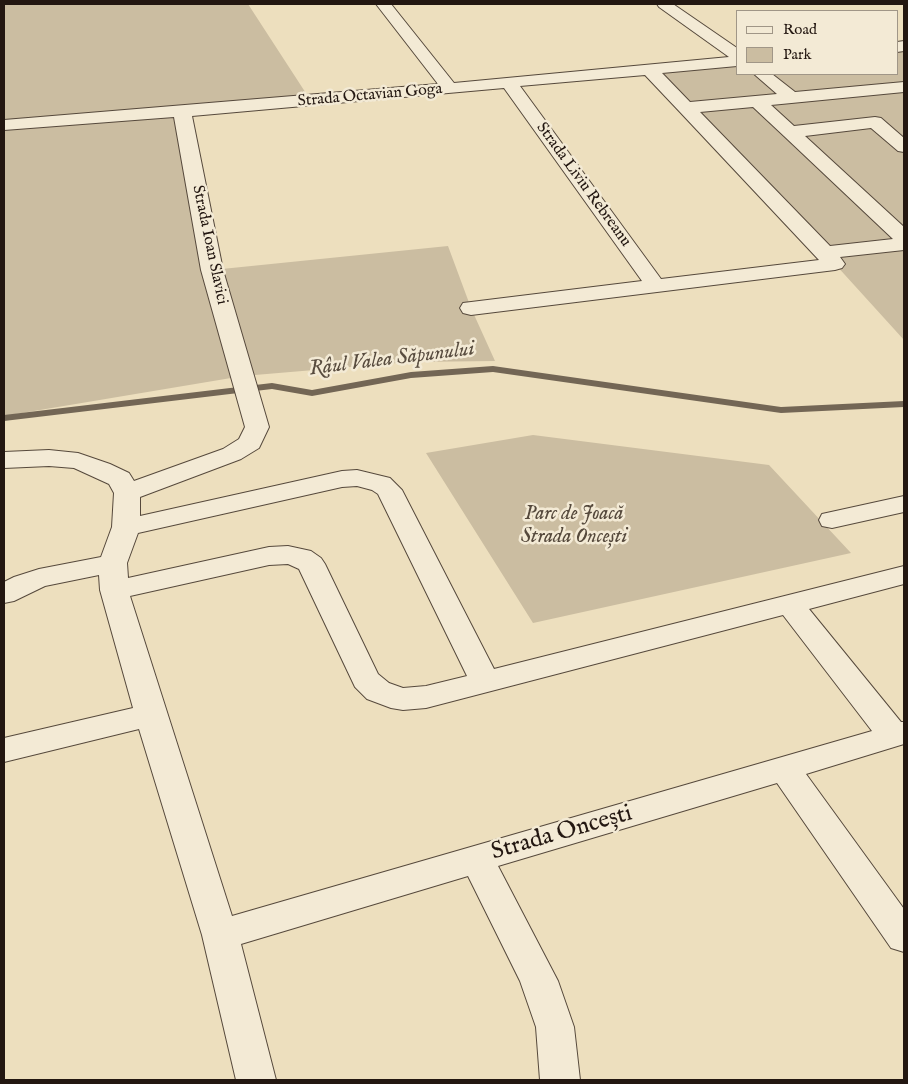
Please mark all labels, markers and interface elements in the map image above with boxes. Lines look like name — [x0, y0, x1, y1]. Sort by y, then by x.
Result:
legend — [736, 10, 898, 75]
text: Road — [783, 20, 817, 39]
text: Park — [783, 45, 812, 64]
street label: Strada Octavian Goga — [297, 80, 443, 112]
street label: Strada Liviu Rebreanu — [531, 119, 635, 251]
street label: Strada Ioan Slavici — [187, 184, 231, 306]
water label: Râul Valea Săpunului — [308, 337, 476, 383]
park label: Parc de Joacă Strada Oncești — [521, 503, 627, 550]
street label: Strada Oncești — [488, 800, 636, 868]

